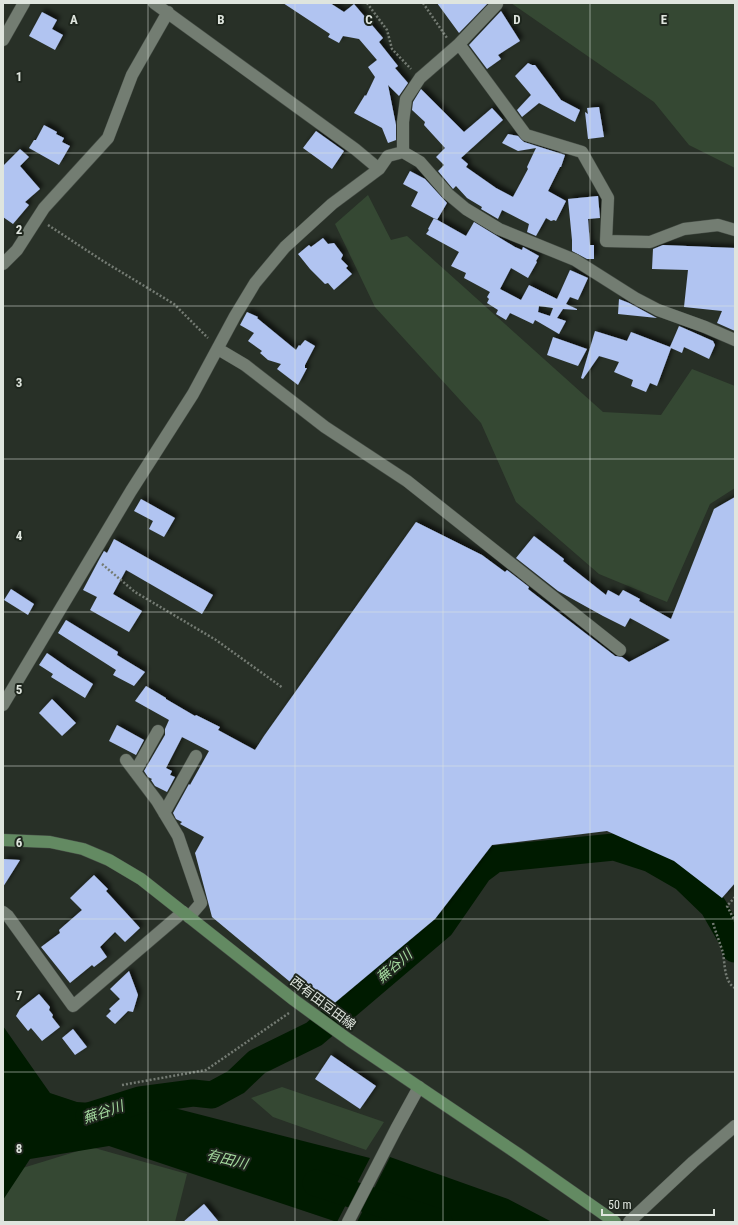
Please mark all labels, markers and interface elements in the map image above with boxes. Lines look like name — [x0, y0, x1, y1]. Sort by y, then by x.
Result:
text: A — [70, 12, 78, 27]
text: B — [217, 12, 225, 27]
text: C — [365, 12, 373, 27]
text: D — [513, 12, 521, 27]
text: E — [661, 12, 668, 27]
text: 1 — [16, 69, 22, 84]
text: 2 — [16, 222, 23, 237]
text: 3 — [16, 375, 22, 390]
text: 4 — [16, 528, 23, 543]
text: 5 — [16, 682, 23, 697]
text: 6 — [16, 835, 23, 850]
water label: 蕪谷川 — [373, 945, 417, 986]
street label: 西有田豆田線 — [287, 974, 359, 1032]
text: 7 — [16, 988, 23, 1003]
water label: 蕪谷川 — [81, 1097, 127, 1126]
text: 8 — [16, 1141, 22, 1156]
water label: 有田川 — [205, 1146, 251, 1172]
scale bar — [602, 1191, 714, 1217]
text: 50 m — [608, 1198, 632, 1212]

